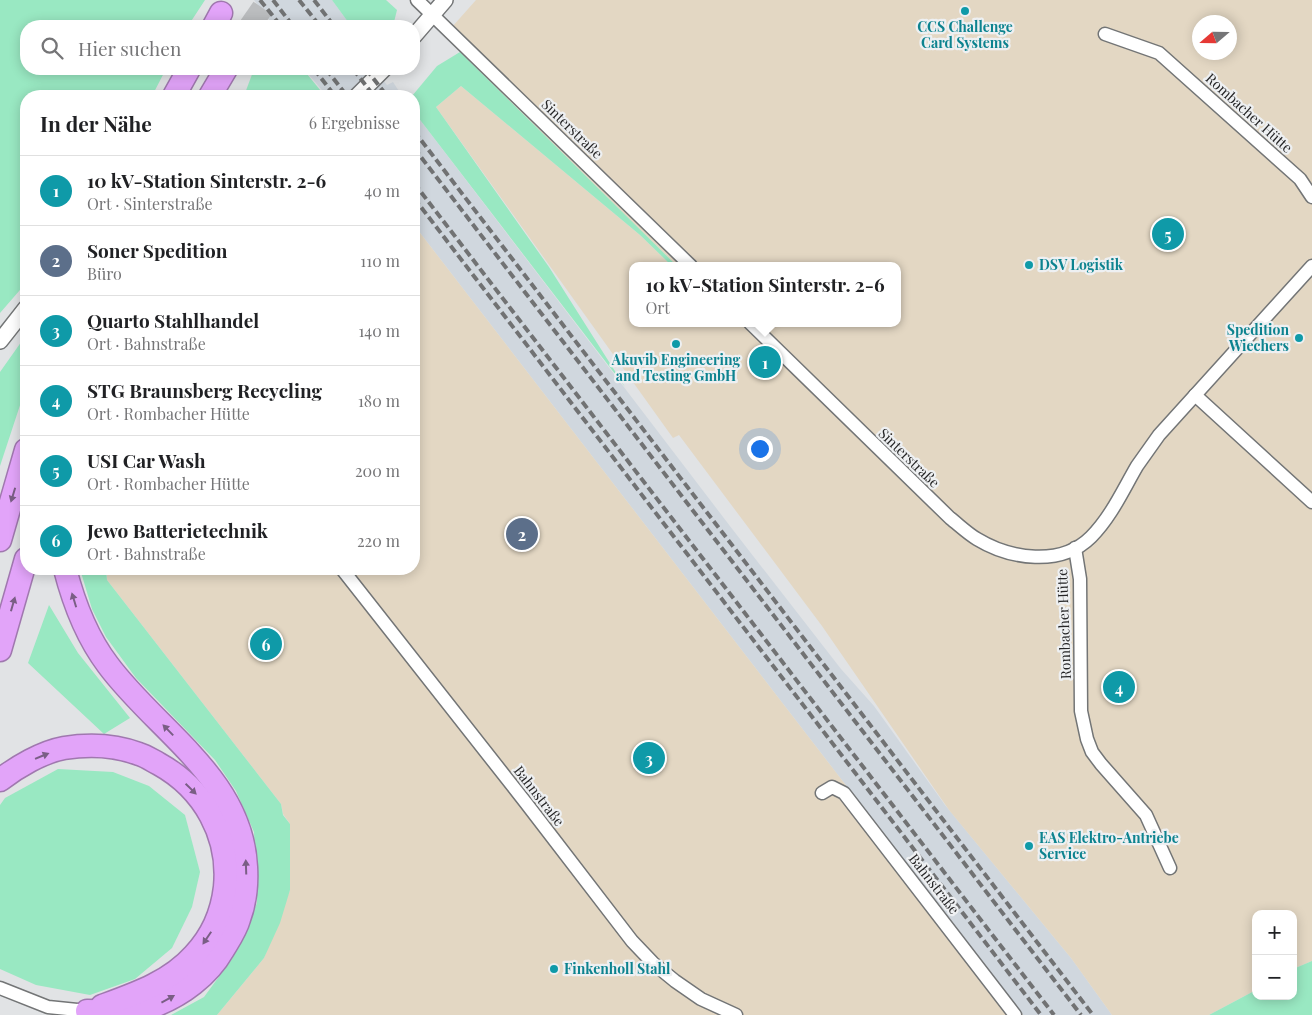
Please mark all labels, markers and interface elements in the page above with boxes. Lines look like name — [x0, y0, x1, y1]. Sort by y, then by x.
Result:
marker: CCS Challenge Card Systems — [959, 5, 971, 17]
north arrow — [1192, 15, 1237, 60]
place label: CCS Challenge Card Systems — [917, 17, 1013, 52]
search box — [20, 20, 420, 75]
icon: search — [38, 34, 66, 62]
text: Hier suchen — [78, 35, 181, 61]
street label: Rombacher Hütte — [1202, 69, 1297, 157]
street label: Sinterstraße — [538, 95, 607, 163]
text: In der Nähe — [40, 109, 152, 137]
text: 6 Ergebnisse — [309, 112, 400, 133]
text: 10 kV-Station Sinterstr. 2-6 — [87, 167, 326, 193]
text: 1 — [53, 180, 59, 201]
text: 40 m — [364, 180, 400, 201]
text: Ort · Sinterstraße — [87, 193, 213, 214]
pin: 5 — [1152, 215, 1184, 253]
text: Soner Spedition — [87, 237, 227, 263]
text: 2 — [52, 250, 60, 271]
text: 110 m — [360, 250, 400, 271]
place label: DSV Logistik — [1039, 255, 1124, 274]
marker: DSV Logistik — [1023, 259, 1035, 271]
popup — [629, 262, 901, 327]
text: Büro — [87, 263, 122, 284]
text: 10 kV-Station Sinterstr. 2-6 — [645, 271, 885, 297]
text: Ort — [645, 297, 670, 318]
text: Quarto Stahlhandel — [87, 307, 259, 333]
text: 3 — [52, 320, 60, 341]
text: 140 m — [358, 320, 400, 341]
place label: Spedition Wiechers — [1227, 320, 1289, 355]
marker: Spedition Wiechers — [1293, 332, 1305, 344]
text: Ort · Bahnstraße — [87, 333, 206, 354]
marker: Akuvib Engineering and Testing GmbH — [670, 338, 682, 350]
pin: 1 — [749, 343, 781, 381]
place label: Akuvib Engineering and Testing GmbH — [611, 350, 740, 385]
text: STG Braunsberg Recycling — [87, 377, 322, 403]
text: 4 — [52, 390, 60, 411]
text: 180 m — [358, 390, 400, 411]
text: Ort · Rombacher Hütte — [87, 403, 250, 424]
street label: Sinterstraße — [875, 424, 944, 492]
your location — [747, 436, 773, 462]
text: USI Car Wash — [87, 447, 205, 473]
text: 5 — [52, 460, 60, 481]
text: 200 m — [355, 460, 400, 481]
text: Ort · Rombacher Hütte — [87, 473, 250, 494]
one-way arrow — [8, 487, 16, 502]
pin: 2 — [506, 515, 538, 553]
text: Jewo Batterietechnik — [87, 517, 268, 543]
text: 6 — [52, 530, 60, 551]
text: 220 m — [357, 530, 400, 551]
text: Ort · Bahnstraße — [87, 543, 206, 564]
street label: Rombacher Hütte — [1052, 568, 1075, 680]
one-way arrow — [69, 592, 77, 607]
one-way arrow — [9, 596, 17, 611]
pin: 6 — [250, 625, 282, 663]
pin: 4 — [1103, 668, 1135, 706]
one-way arrow — [162, 724, 174, 736]
pin: 3 — [633, 739, 665, 777]
one-way arrow — [35, 752, 49, 760]
street label: Bahnstraße — [510, 761, 569, 830]
one-way arrow — [185, 783, 197, 795]
place label: EAS Elektro-Antriebe Service — [1039, 828, 1179, 863]
marker: EAS Elektro-Antriebe Service — [1023, 840, 1035, 852]
street label: Bahnstraße — [905, 849, 964, 918]
one-way arrow — [242, 859, 250, 875]
map controls — [1252, 910, 1297, 1000]
button: + — [1252, 910, 1297, 955]
one-way arrow — [202, 931, 212, 945]
button: − — [1252, 955, 1297, 1000]
place label: Finkenholl Stahl — [564, 959, 671, 978]
marker: Finkenholl Stahl — [548, 963, 560, 975]
one-way arrow — [161, 995, 175, 1004]

